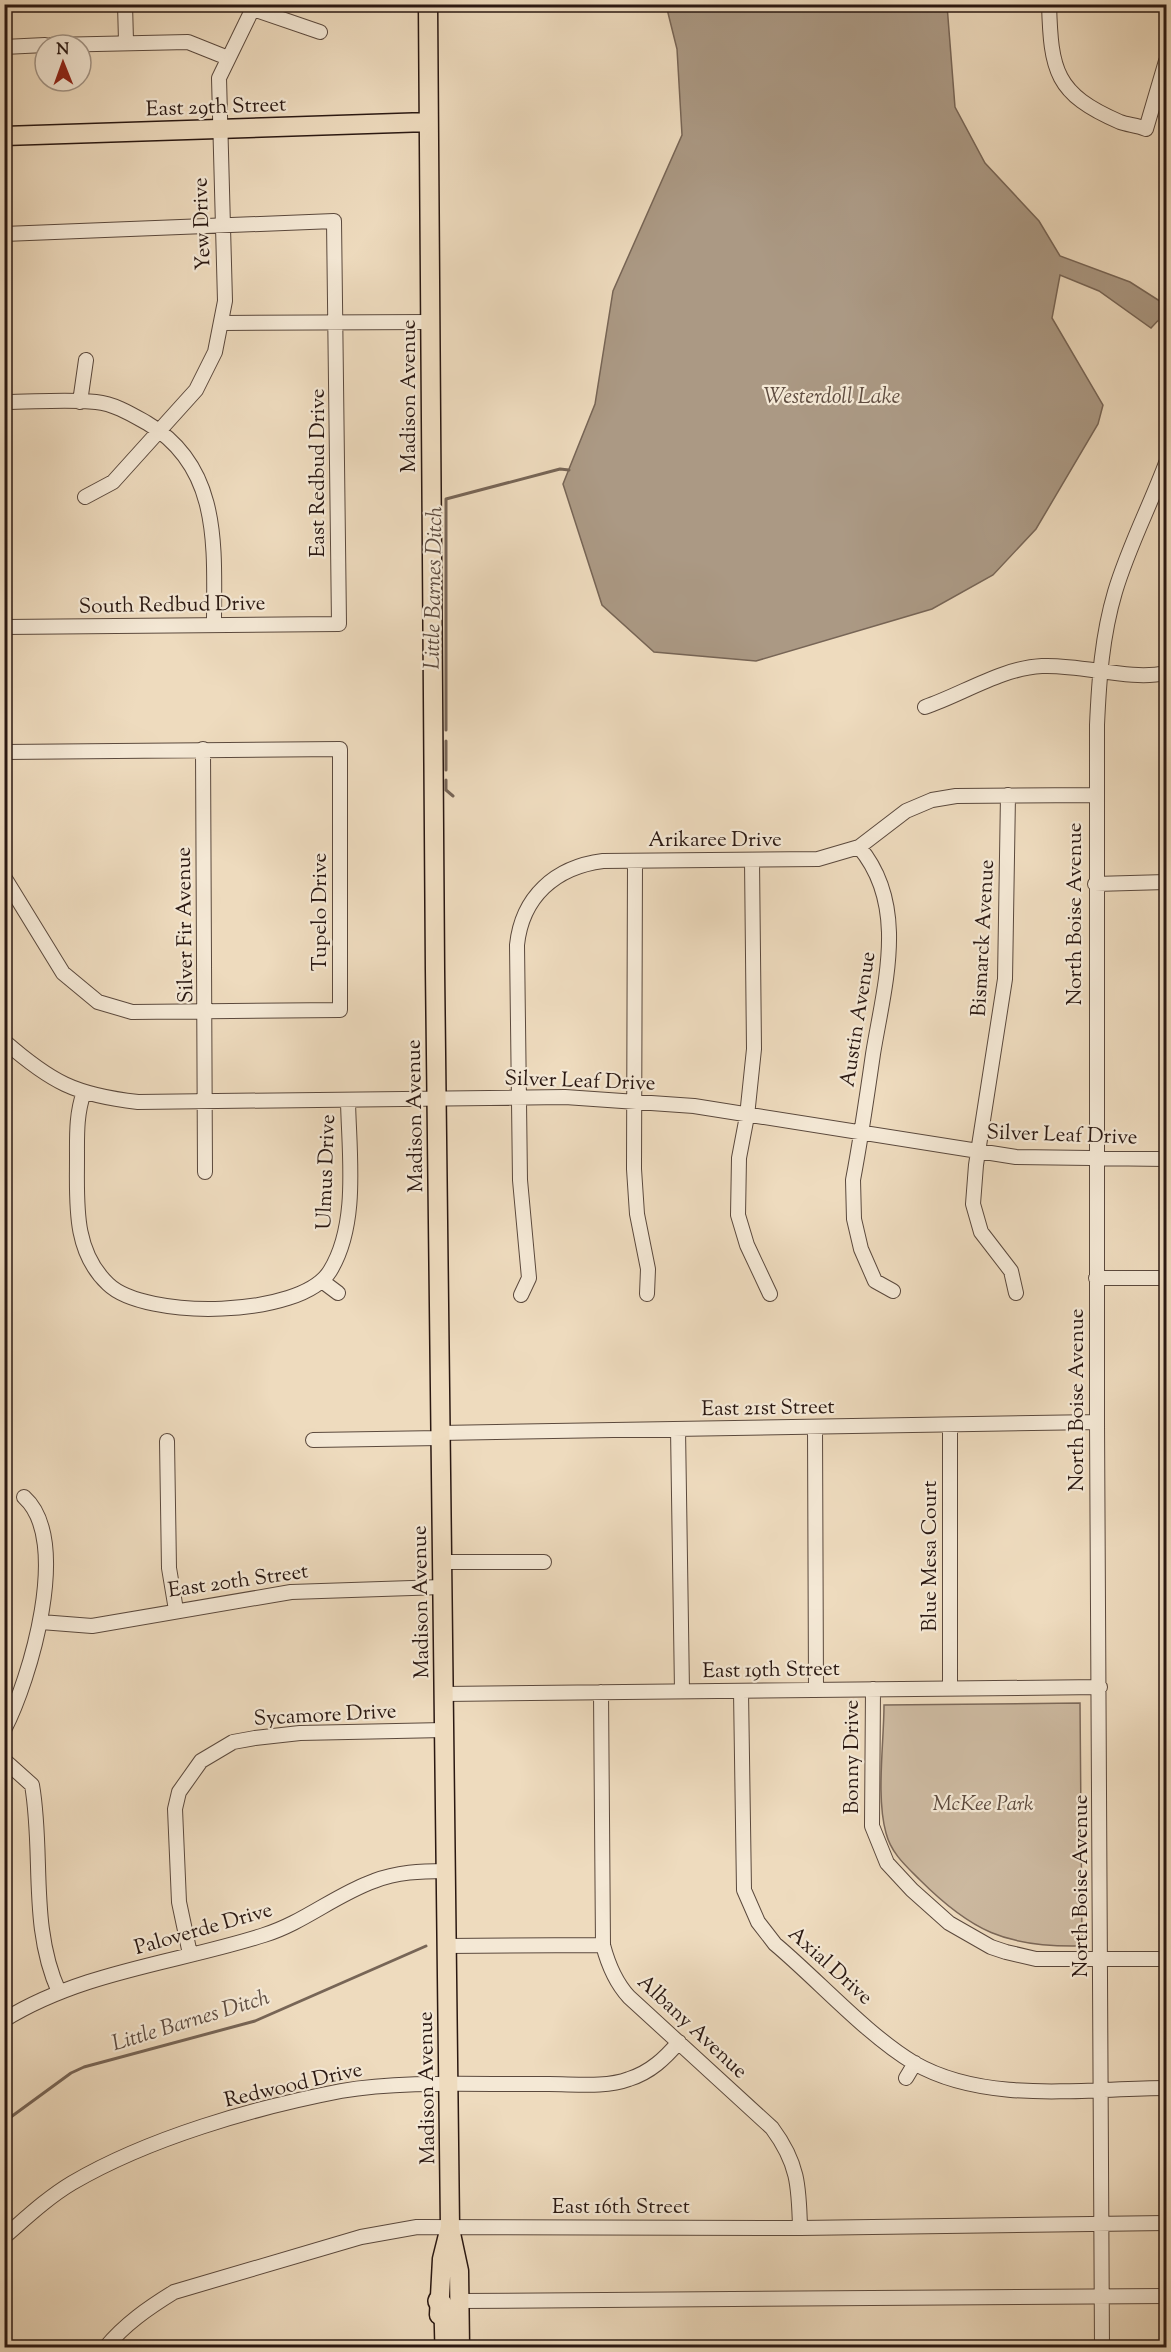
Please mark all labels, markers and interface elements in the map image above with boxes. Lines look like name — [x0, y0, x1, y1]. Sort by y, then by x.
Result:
north arrow — [33, 33, 93, 93]
text: N — [56, 39, 70, 62]
street label: East 29th Street — [145, 91, 287, 125]
street label: Yew Drive — [186, 177, 220, 271]
street label: Madison Avenue — [395, 319, 425, 473]
water label: Westerdoll Lake — [764, 382, 901, 414]
street label: East Redbud Drive — [304, 389, 334, 558]
water label: Little Barnes Ditch — [418, 506, 452, 670]
street label: South Redbud Drive — [78, 589, 266, 623]
street label: North Boise Avenue — [1061, 822, 1091, 1006]
street label: Arikaree Drive — [648, 826, 782, 856]
street label: Silver Fir Avenue — [170, 847, 202, 1003]
street label: Tupelo Drive — [306, 853, 336, 971]
street label: Bismarck Avenue — [965, 859, 1003, 1018]
street label: Austin Avenue — [833, 949, 884, 1089]
street label: Madison Avenue — [400, 1039, 432, 1193]
street label: Silver Leaf Drive — [504, 1064, 656, 1100]
street label: Ulmus Drive — [310, 1114, 344, 1230]
street label: Silver Leaf Drive — [986, 1118, 1138, 1154]
street label: North Boise Avenue — [1063, 1308, 1093, 1492]
street label: East 21st Street — [701, 1393, 835, 1425]
street label: Blue Mesa Court — [916, 1480, 946, 1632]
street label: Madison Avenue — [406, 1525, 438, 1679]
street label: East 20th Street — [166, 1557, 310, 1607]
street label: East 19th Street — [702, 1655, 840, 1687]
street label: Sycamore Drive — [253, 1697, 397, 1735]
street label: Bonny Drive — [838, 1700, 868, 1814]
park label: McKee Park — [932, 1790, 1034, 1820]
street label: North Boise Avenue — [1067, 1794, 1097, 1978]
street label: Paloverde Drive — [131, 1896, 276, 1964]
street label: Axial Drive — [781, 1920, 879, 2013]
street label: Albany Avenue — [630, 1968, 753, 2087]
water label: Little Barnes Ditch — [108, 1983, 274, 2061]
street label: Madison Avenue — [412, 2011, 444, 2165]
street label: Redwood Drive — [221, 2055, 365, 2116]
street label: East 16th Street — [552, 2193, 690, 2223]

